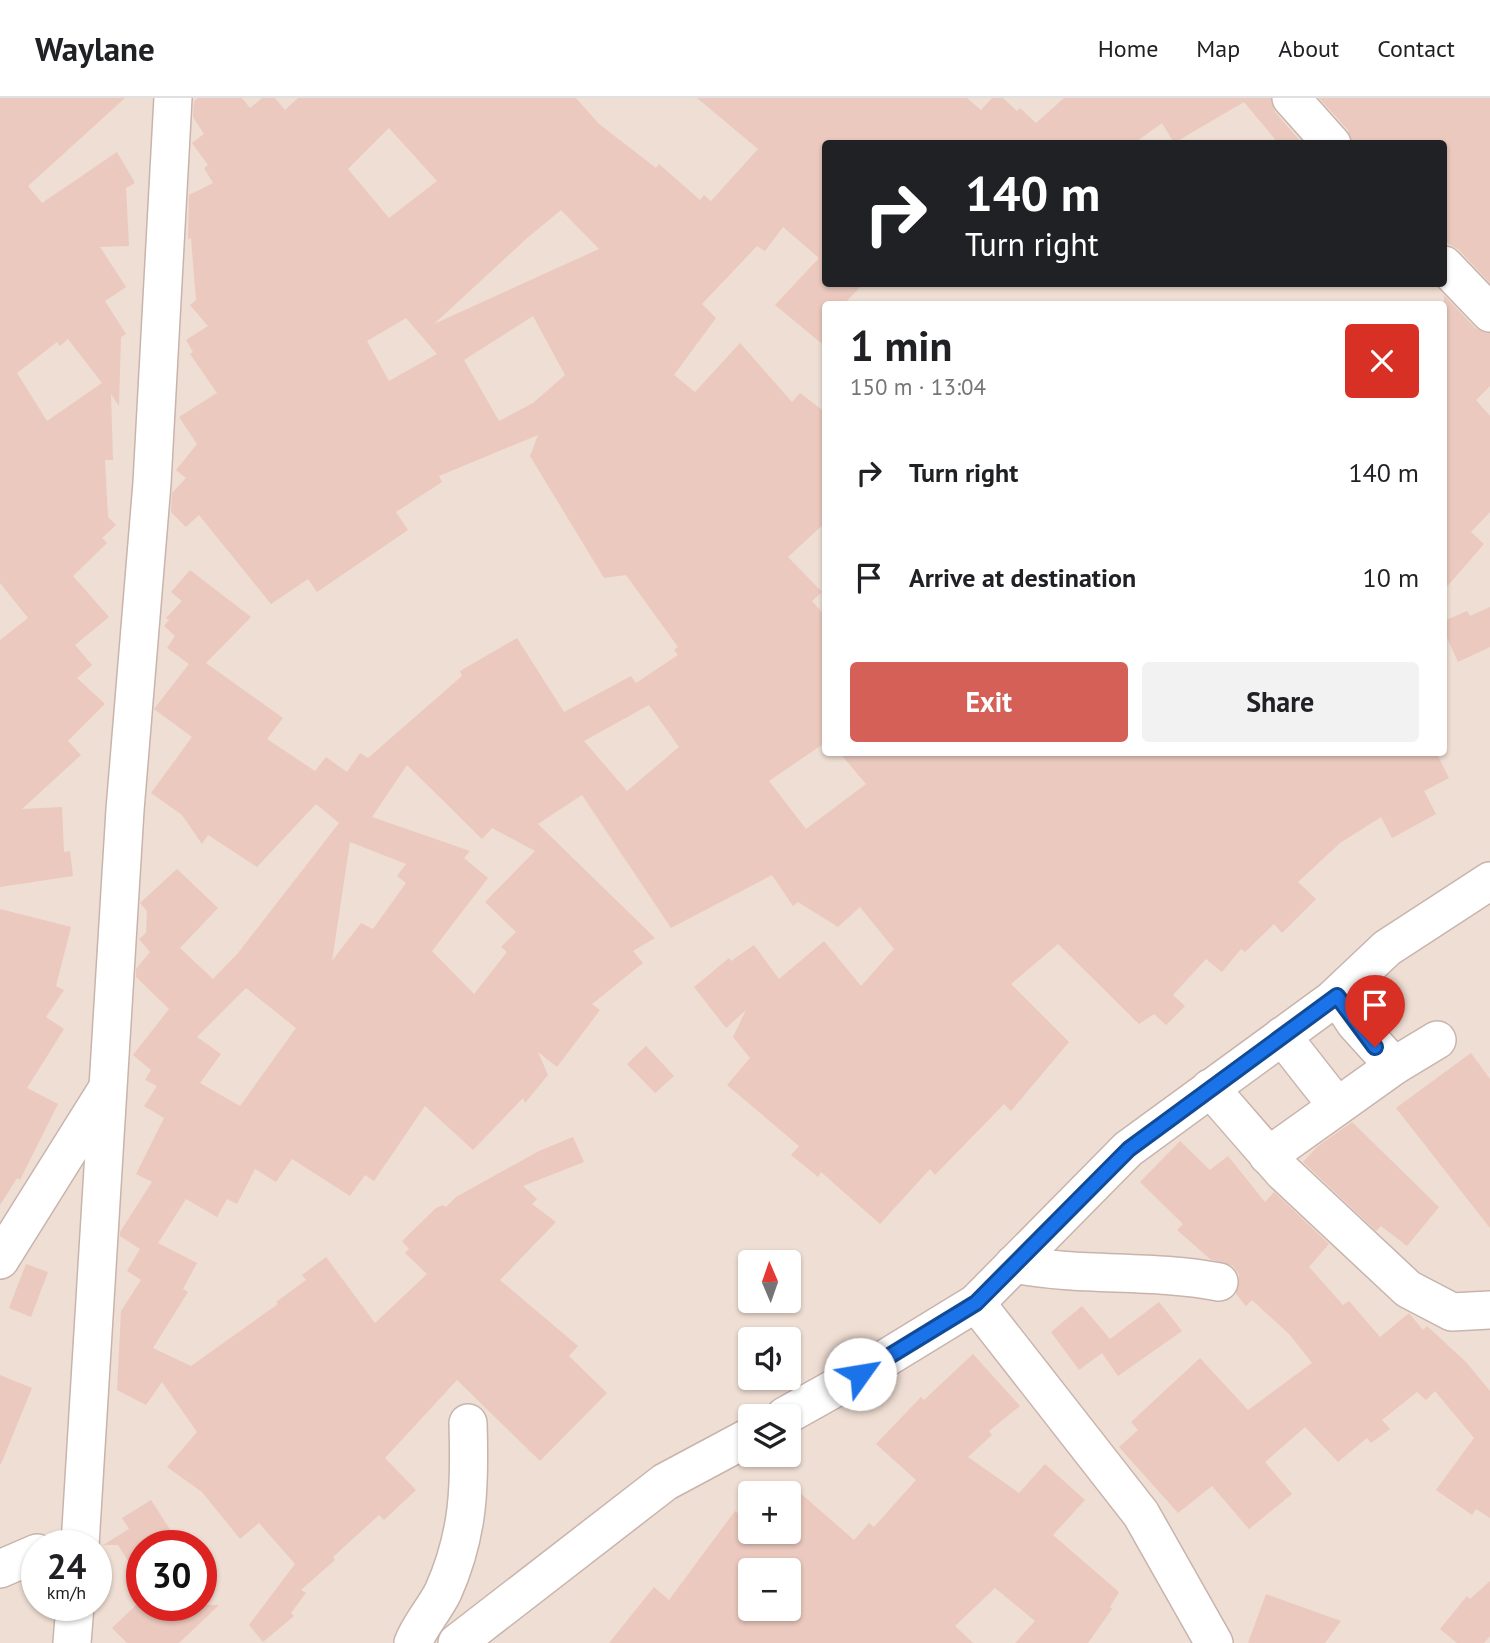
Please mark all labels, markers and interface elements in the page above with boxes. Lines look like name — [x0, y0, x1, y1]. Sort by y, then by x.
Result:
text: Waylane — [35, 27, 155, 70]
text: Home — [1098, 33, 1158, 64]
text: Map — [1196, 33, 1240, 64]
text: About — [1278, 33, 1339, 64]
text: Contact — [1377, 33, 1455, 64]
text: 140 m — [965, 161, 1100, 225]
icon: right — [850, 168, 941, 259]
text: Turn right — [965, 223, 1099, 265]
text: 1 min — [850, 318, 952, 373]
button: close — [1345, 324, 1419, 398]
text: 150 m · 13:04 — [850, 372, 986, 401]
icon: right — [850, 454, 888, 492]
text: Turn right — [909, 456, 1018, 489]
text: 140 m — [1348, 456, 1419, 489]
icon: arrive — [850, 559, 888, 597]
text: Arrive at destination — [909, 561, 1136, 594]
text: 10 m — [1363, 561, 1419, 594]
button: Exit — [850, 662, 1128, 742]
button: Share — [1142, 662, 1419, 742]
pin — [1345, 975, 1405, 1047]
icon: arrive — [1356, 986, 1394, 1024]
north arrow — [738, 1250, 802, 1312]
map controls — [738, 1250, 801, 1621]
button: sound — [738, 1327, 801, 1390]
position arrow — [823, 1337, 897, 1411]
button: layers — [738, 1404, 801, 1467]
button: + — [738, 1481, 801, 1544]
speed limit sign: 30 — [126, 1530, 217, 1621]
text: 24 — [47, 1543, 86, 1589]
button: − — [738, 1558, 801, 1621]
text: km/h — [47, 1581, 86, 1604]

